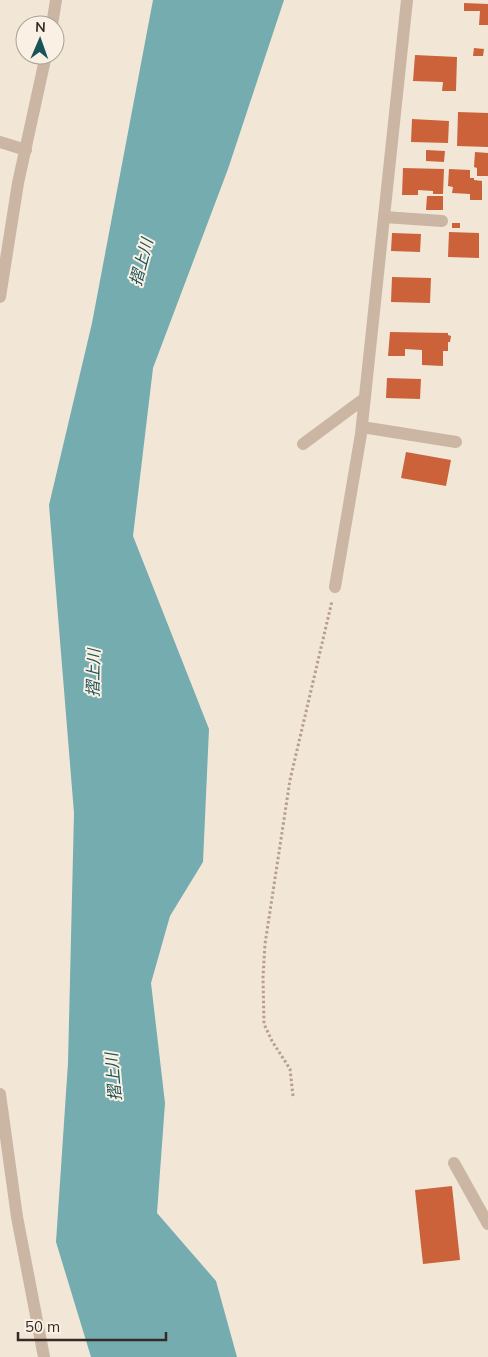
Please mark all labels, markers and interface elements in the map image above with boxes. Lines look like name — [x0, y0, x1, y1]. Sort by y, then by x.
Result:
north arrow — [15, 15, 65, 65]
text: N — [35, 18, 46, 36]
water label: 摺上川 — [125, 234, 157, 288]
water label: 摺上川 — [83, 647, 103, 697]
water label: 摺上川 — [101, 1050, 125, 1102]
scale bar — [18, 1310, 165, 1342]
text: 50 m — [25, 1317, 60, 1336]

